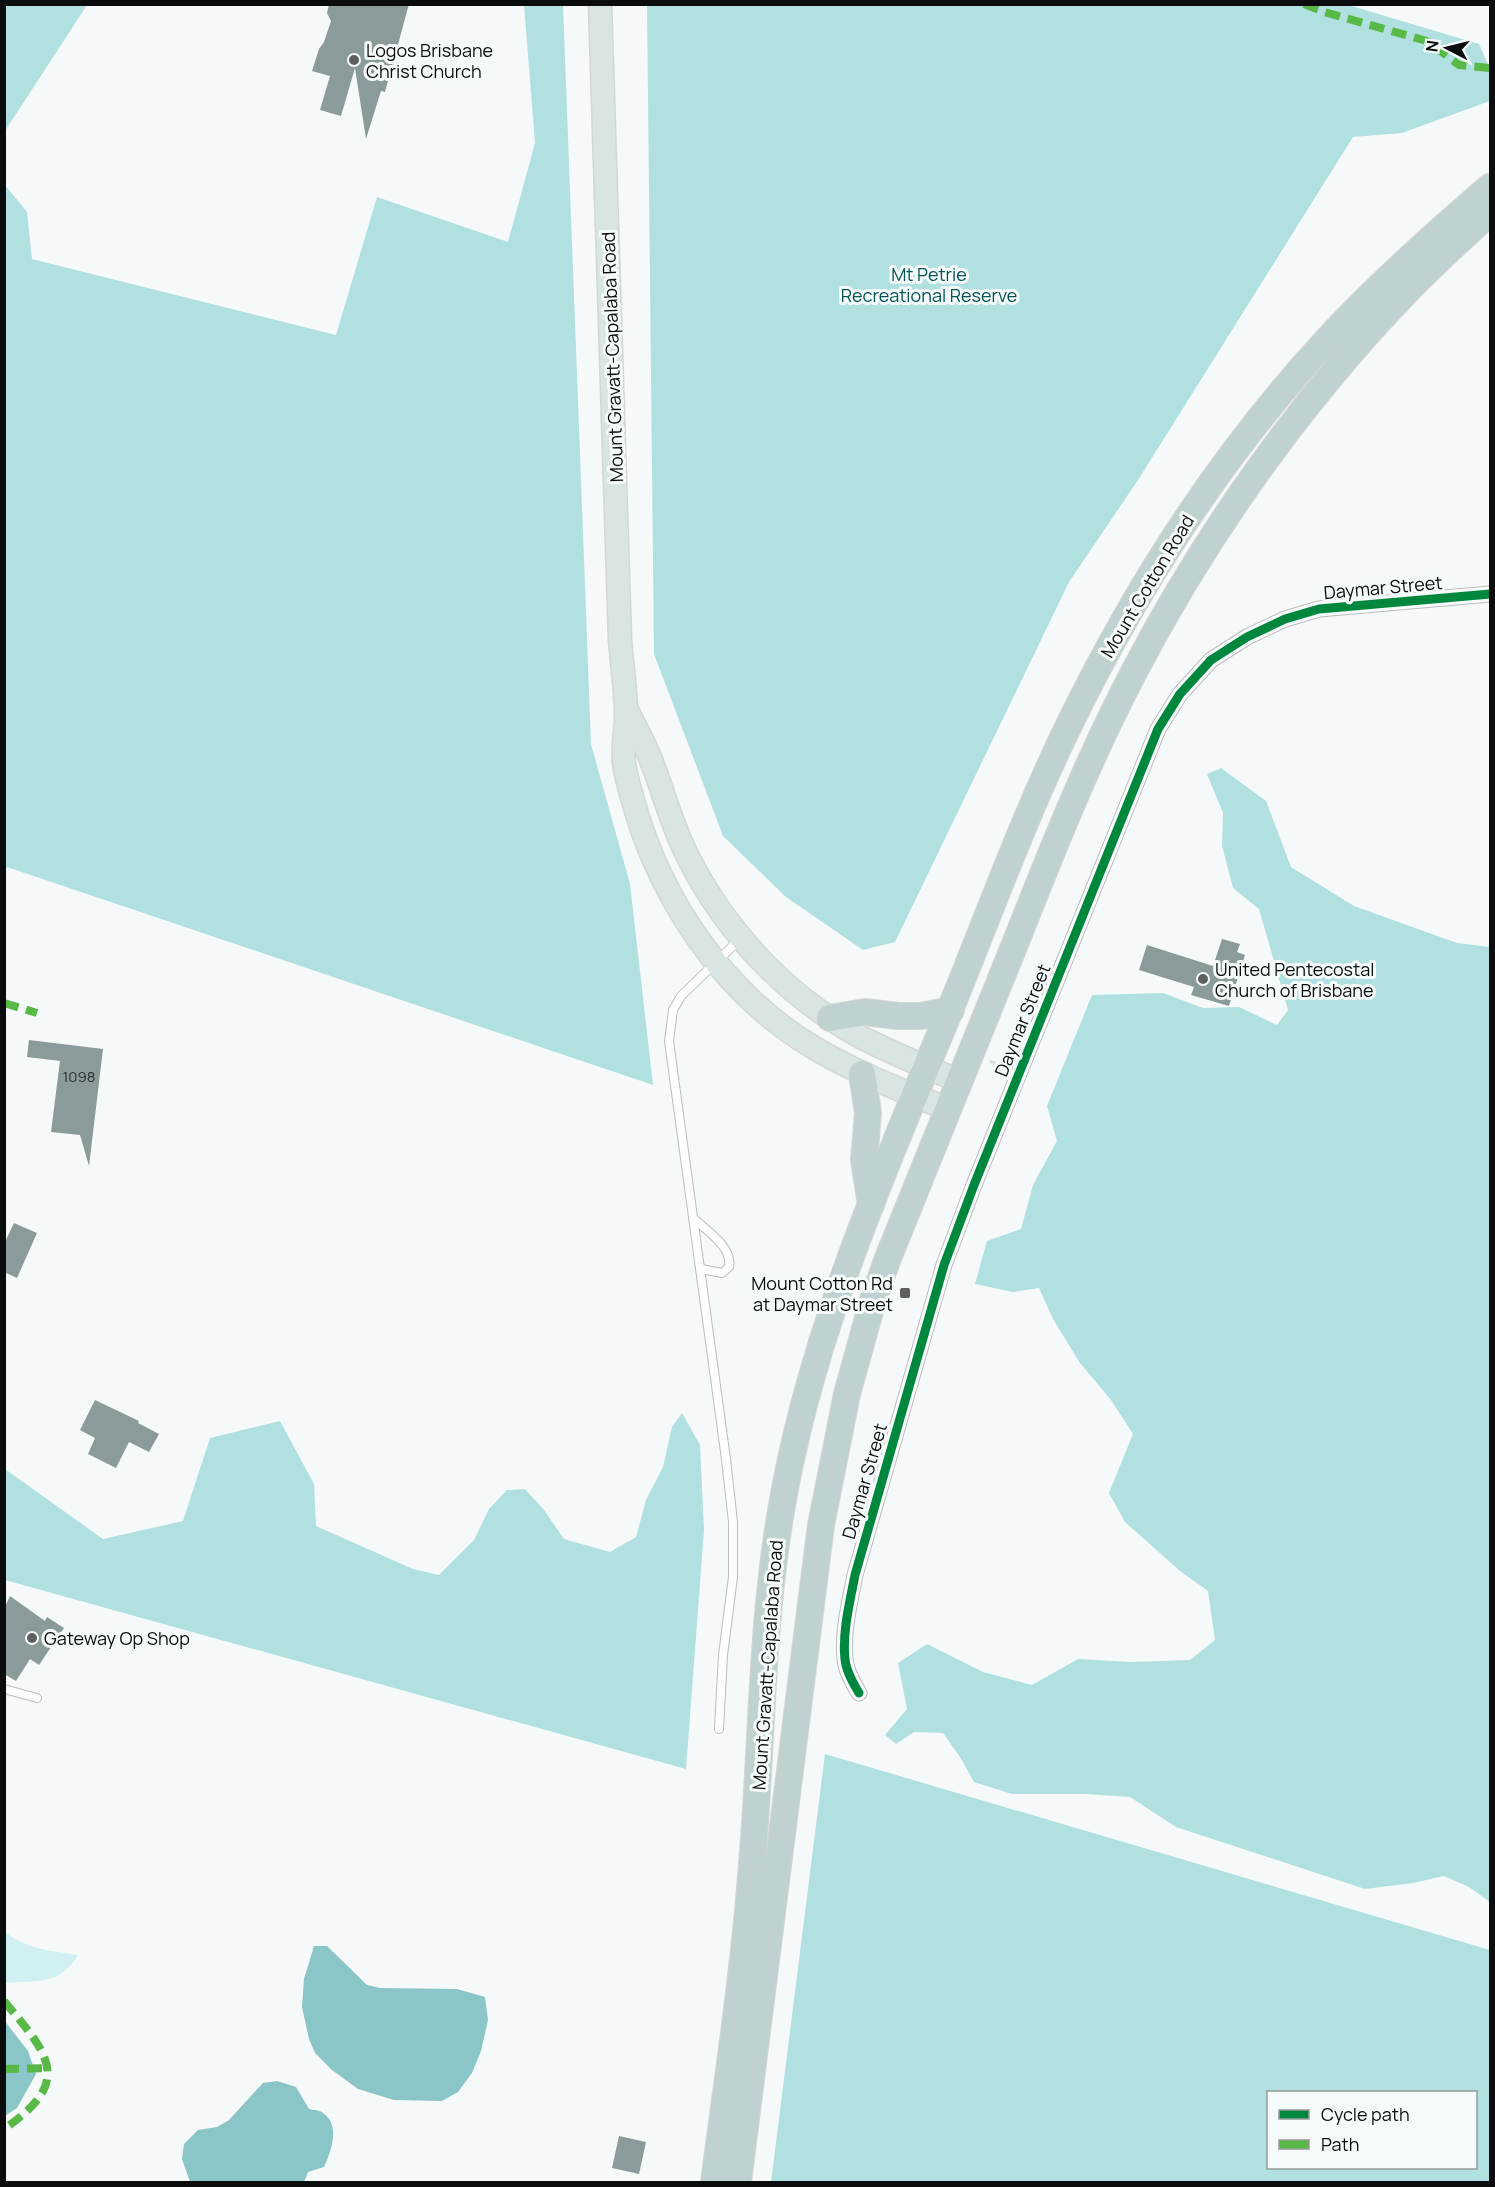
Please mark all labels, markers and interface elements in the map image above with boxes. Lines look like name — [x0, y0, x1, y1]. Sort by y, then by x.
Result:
north arrow — [1417, 18, 1477, 78]
place label: Logos Brisbane Christ Church — [366, 38, 493, 83]
text: N — [1420, 39, 1444, 53]
marker: Logos Brisbane Christ Church — [347, 53, 361, 67]
street label: Mount Gravatt-Capalaba Road — [596, 231, 628, 483]
park label: Mt Petrie Recreational Reserve — [841, 262, 1017, 307]
street label: Mount Cotton Road — [1095, 510, 1199, 662]
street label: Daymar Street — [1323, 570, 1443, 604]
place label: United Pentecostal Church of Brisbane — [1215, 957, 1374, 1002]
street label: Daymar Street — [989, 960, 1055, 1080]
marker: United Pentecostal Church of Brisbane — [1196, 972, 1210, 986]
house number: 1098 — [62, 1066, 96, 1087]
place label: Mount Cotton Rd at Daymar Street — [751, 1271, 893, 1316]
marker: Mount Cotton Rd at Daymar Street — [898, 1286, 912, 1300]
street label: Daymar Street — [836, 1420, 892, 1542]
street label: Mount Gravatt-Capalaba Road — [746, 1539, 788, 1791]
place label: Gateway Op Shop — [44, 1626, 190, 1650]
marker: Gateway Op Shop — [25, 1631, 39, 1645]
legend — [1267, 2091, 1477, 2169]
text: Cycle path — [1321, 2102, 1410, 2126]
text: Path — [1321, 2132, 1359, 2156]

